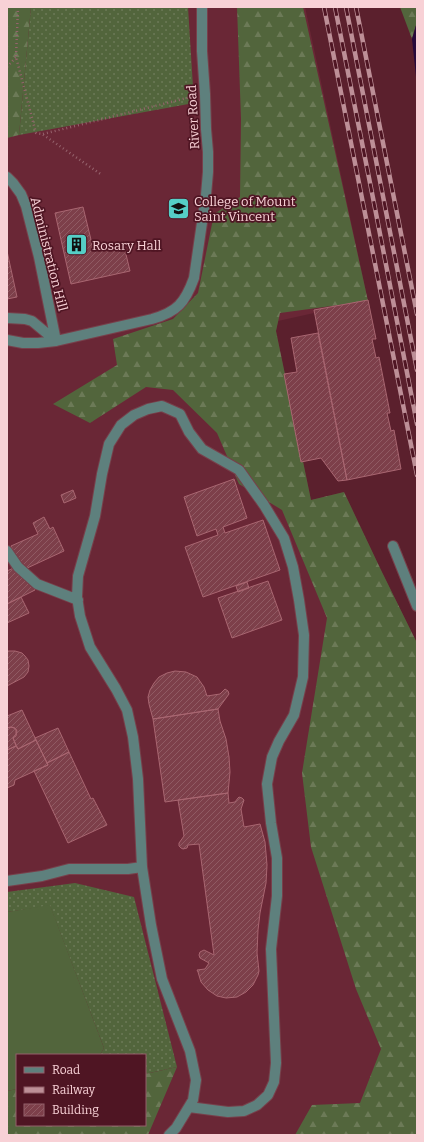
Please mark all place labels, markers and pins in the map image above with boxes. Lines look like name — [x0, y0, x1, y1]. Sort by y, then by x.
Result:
place label: College of Mount Saint Vincent — [194, 194, 296, 224]
school or university icon: College of Mount Saint Vincent — [165, 195, 191, 221]
building icon: Rosary Hall — [64, 232, 90, 258]
place label: Rosary Hall — [92, 238, 161, 253]

